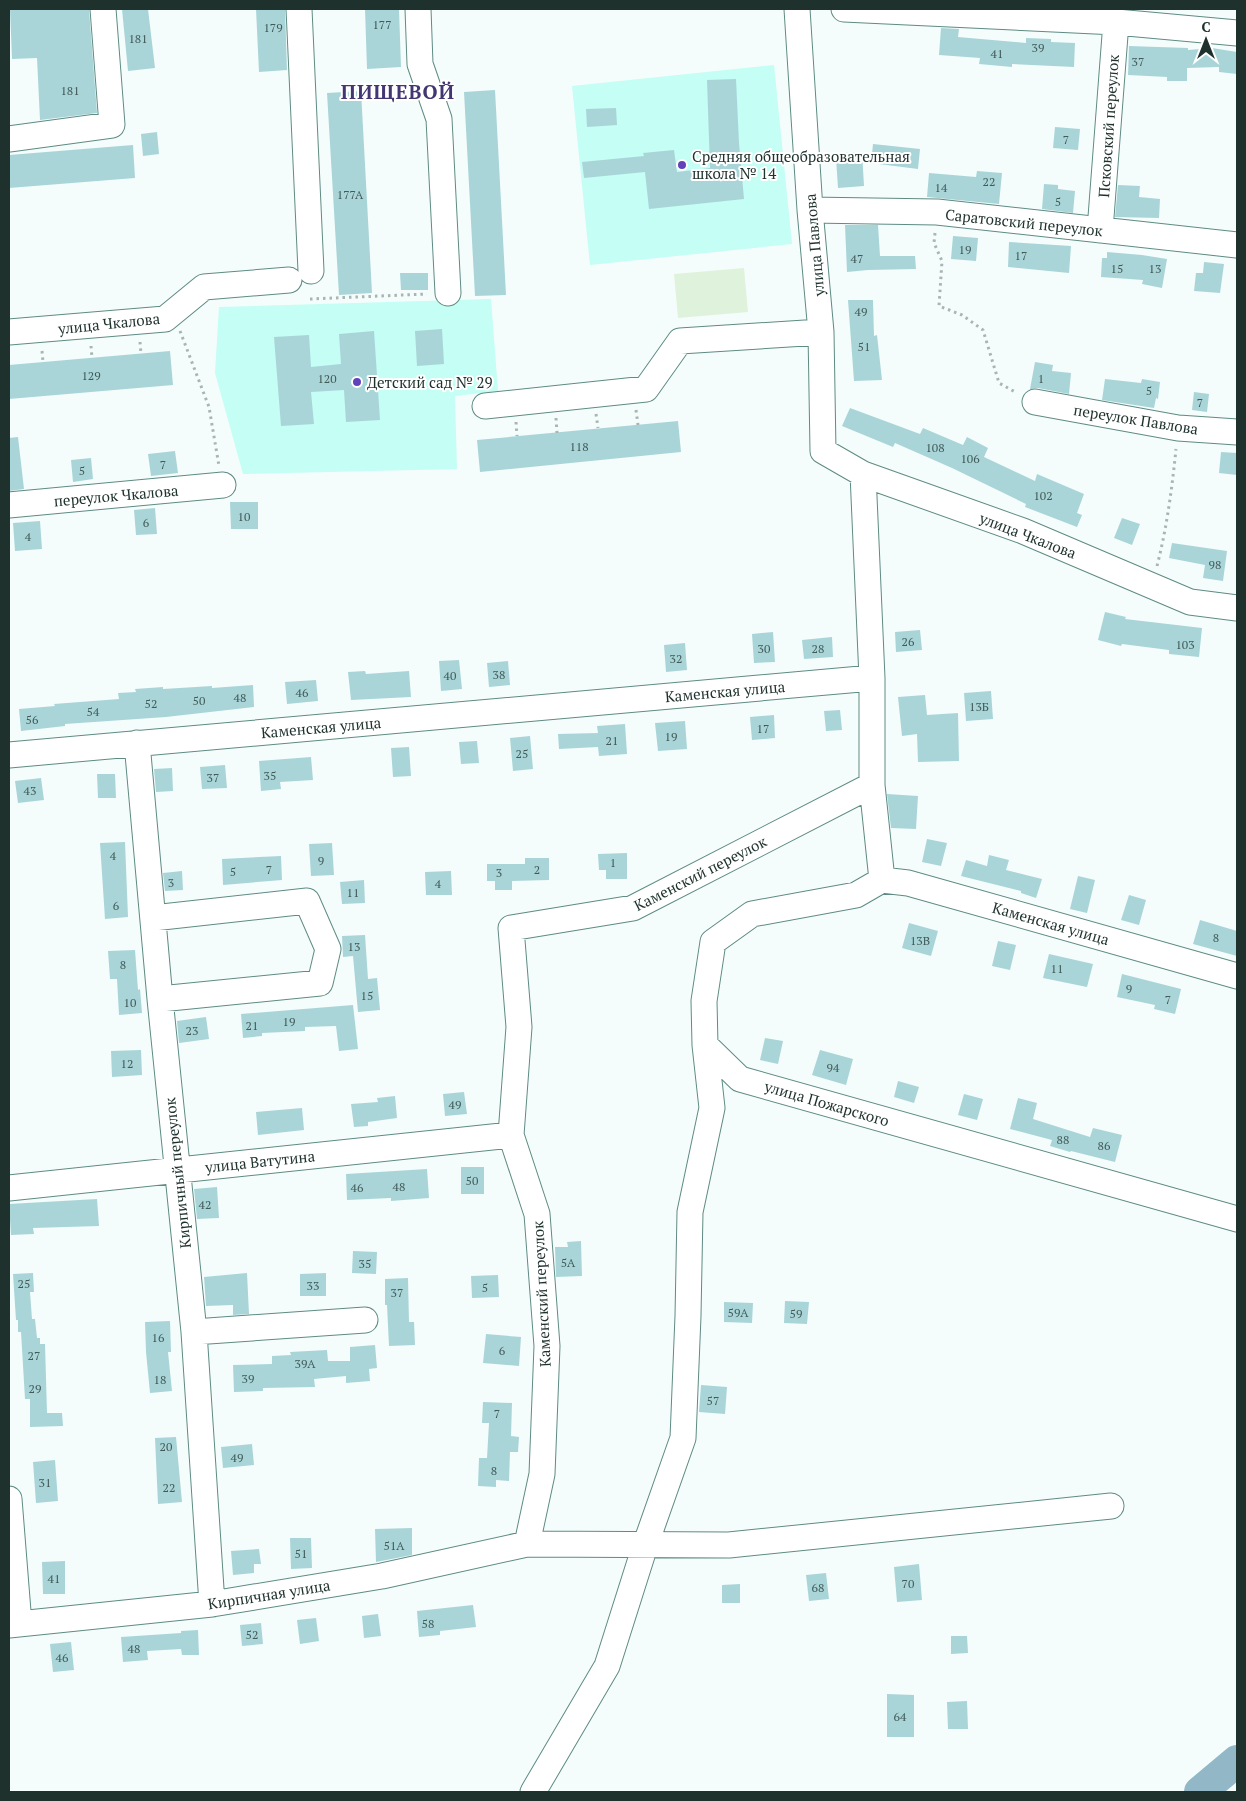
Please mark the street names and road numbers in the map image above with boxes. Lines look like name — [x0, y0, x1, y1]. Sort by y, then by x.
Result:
street label: Псковский переулок — [1093, 53, 1123, 198]
street label: улица Павлова — [800, 192, 829, 298]
street label: Саратовский переулок — [944, 204, 1105, 240]
street label: улица Чкалова — [56, 308, 161, 338]
street label: переулок Павлова — [1072, 399, 1200, 439]
street label: переулок Чкалова — [53, 480, 180, 510]
street label: улица Чкалова — [976, 507, 1080, 563]
street label: Каменская улица — [664, 676, 786, 706]
street label: Каменская улица — [260, 712, 382, 742]
street label: Каменский переулок — [630, 830, 771, 915]
street label: Каменская улица — [990, 897, 1112, 949]
street label: улица Пожарского — [761, 1075, 892, 1130]
street label: Кирпичный переулок — [159, 1096, 195, 1249]
street label: улица Ватутина — [203, 1145, 316, 1177]
street label: Каменский переулок — [527, 1220, 555, 1368]
street label: Кирпичная улица — [206, 1574, 332, 1614]

